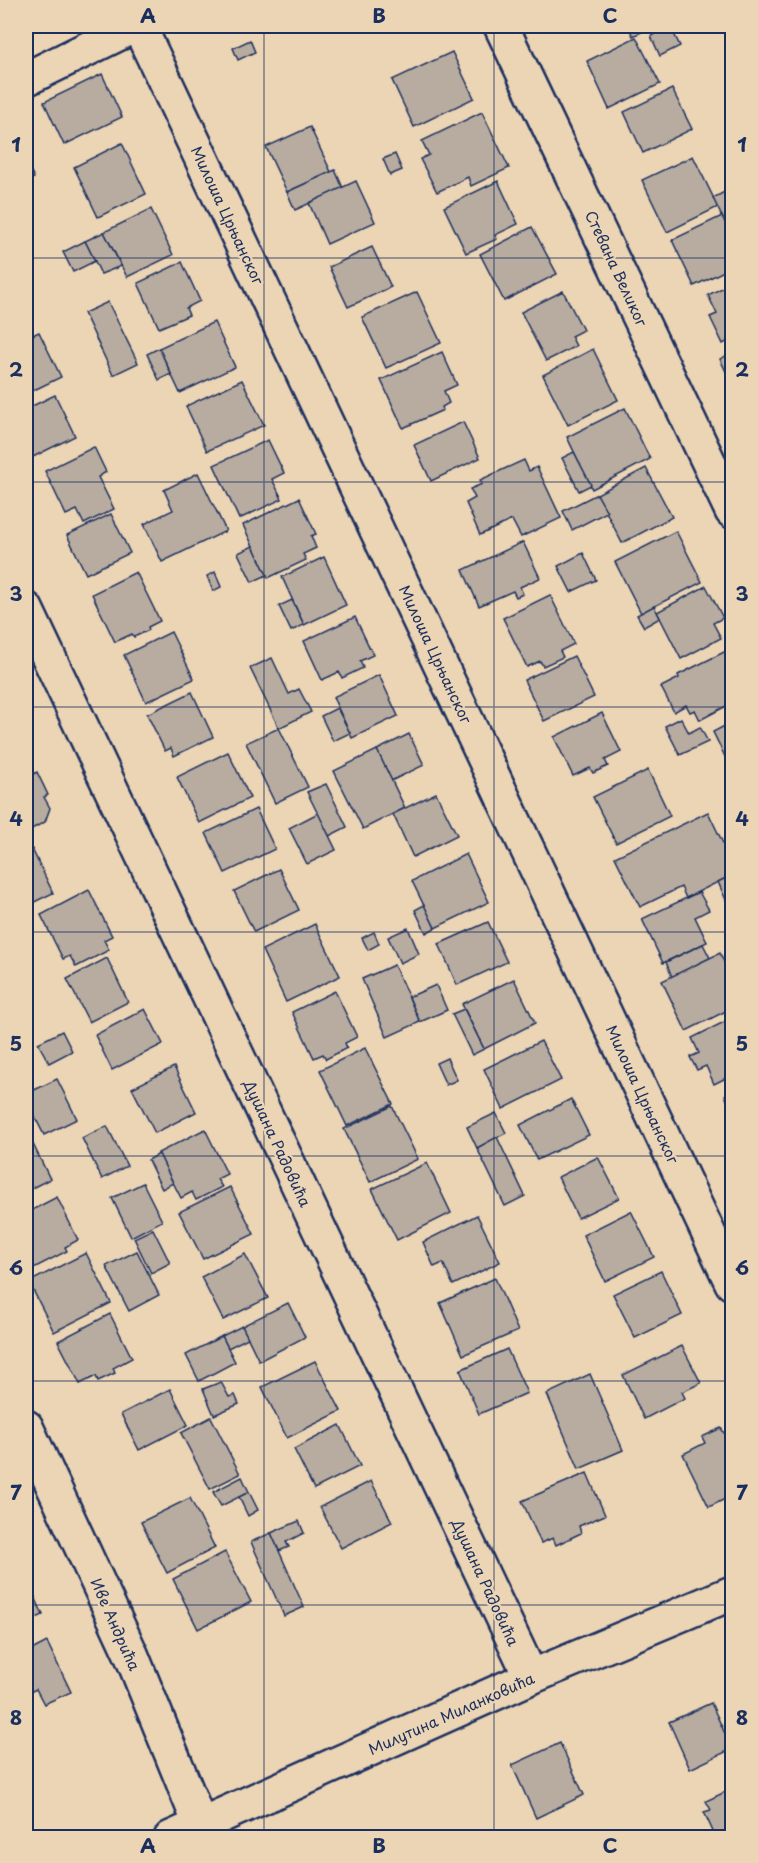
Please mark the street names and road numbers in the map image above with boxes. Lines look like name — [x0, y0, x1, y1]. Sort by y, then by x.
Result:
street label: Милоша Црњанског — [186, 142, 270, 289]
street label: Стевана Великог — [580, 206, 654, 330]
street label: Милоша Црњанског — [394, 581, 478, 728]
street label: Милоша Црњанског — [601, 1021, 685, 1168]
street label: Душана Радовића — [238, 1075, 318, 1211]
street label: Душана Радовића — [446, 1514, 526, 1650]
street label: Иве Андрића — [85, 1574, 147, 1674]
street label: Милутина Миланковића — [364, 1666, 538, 1760]

